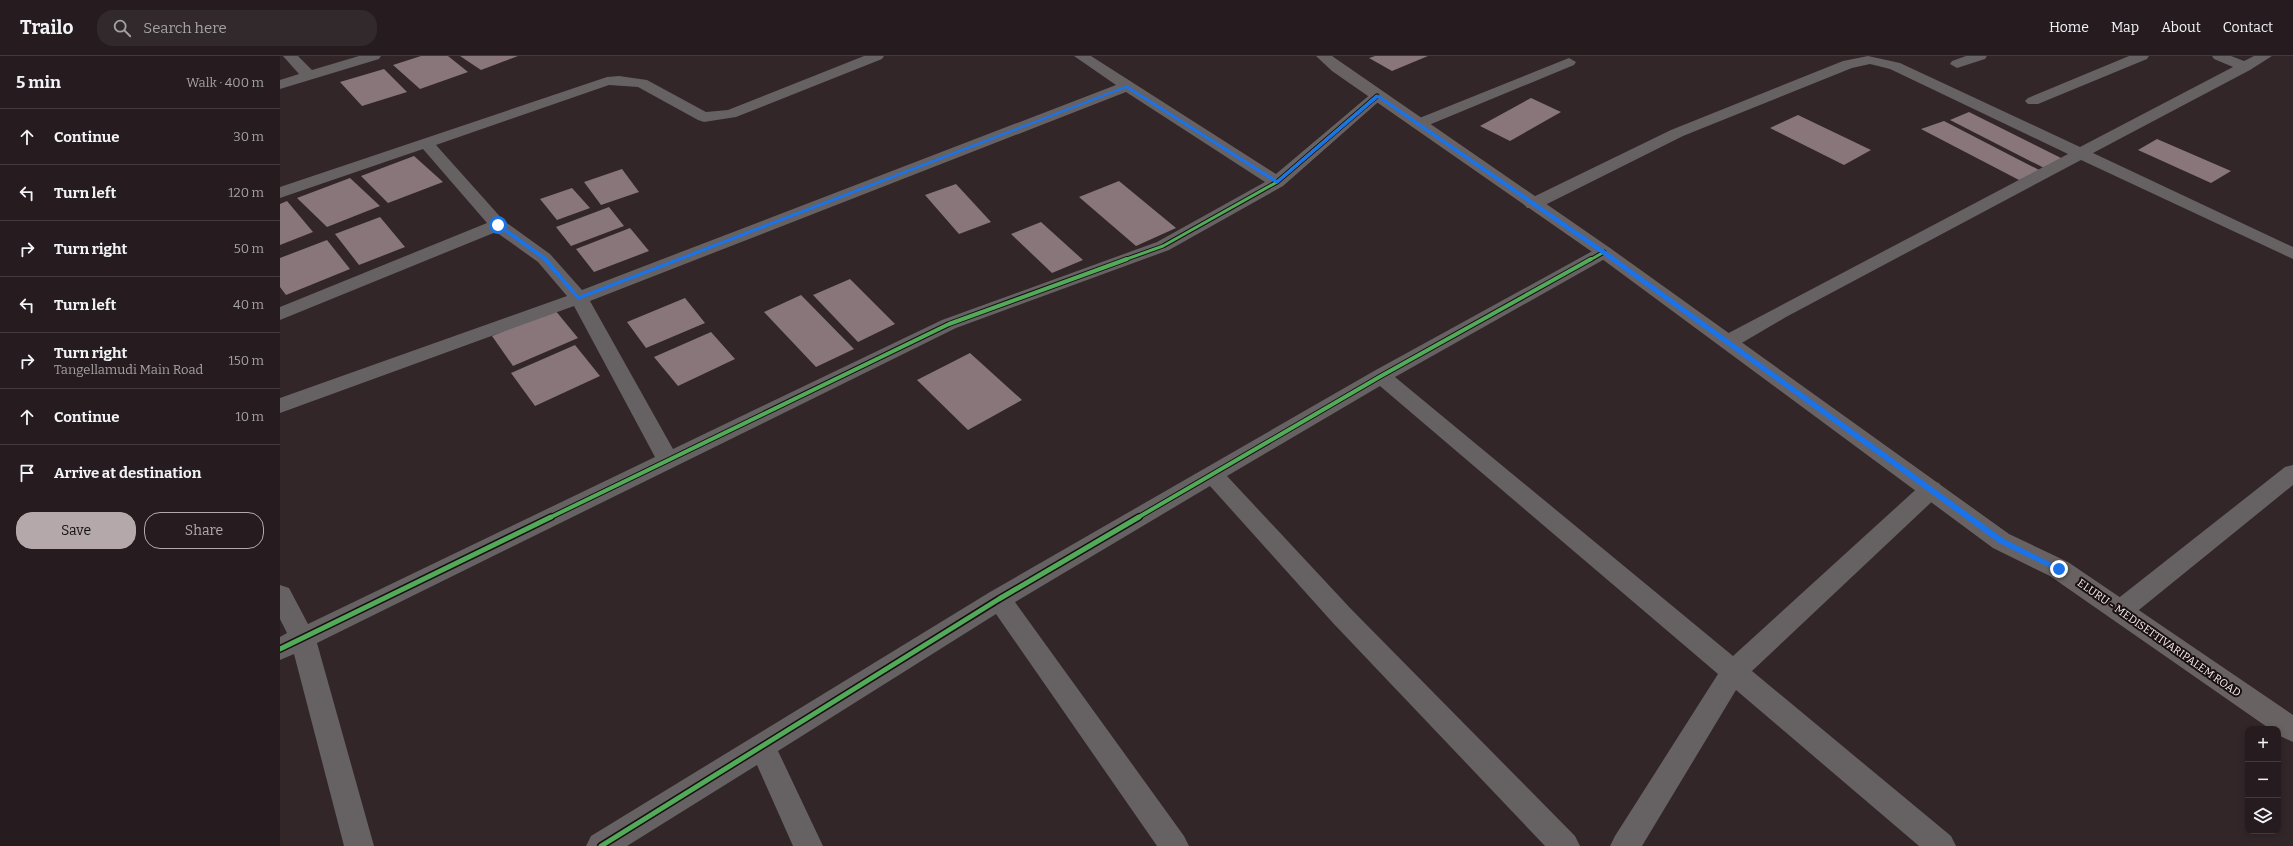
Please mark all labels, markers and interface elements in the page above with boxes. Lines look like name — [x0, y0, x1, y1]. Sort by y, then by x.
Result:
search box — [97, 10, 377, 46]
text: Trailo — [20, 16, 73, 39]
icon: search — [111, 17, 133, 39]
text: Search here — [143, 19, 227, 37]
text: Home — [2049, 19, 2089, 36]
text: Map — [2111, 19, 2139, 36]
text: About — [2161, 19, 2201, 36]
text: Contact — [2223, 19, 2273, 36]
text: 5 min — [16, 72, 61, 93]
text: Walk · 400 m — [186, 75, 264, 90]
icon: ahead — [16, 126, 38, 148]
text: Continue — [54, 128, 120, 146]
text: 30 m — [233, 129, 264, 144]
icon: left — [16, 182, 38, 204]
text: Turn left — [54, 184, 116, 202]
text: 120 m — [228, 185, 264, 200]
route start — [489, 216, 507, 234]
icon: right — [16, 238, 38, 260]
text: Turn right — [54, 240, 127, 258]
text: 50 m — [234, 241, 264, 256]
icon: left — [16, 294, 38, 316]
text: Turn left — [54, 296, 116, 314]
text: 40 m — [233, 297, 264, 312]
text: Turn right — [54, 344, 127, 362]
icon: right — [16, 350, 38, 372]
text: 150 m — [228, 353, 264, 368]
text: Tangellamudi Main Road — [54, 362, 203, 377]
icon: ahead — [16, 406, 38, 428]
text: Continue — [54, 408, 120, 426]
text: 10 m — [235, 409, 264, 424]
icon: arrive — [16, 462, 38, 484]
text: Arrive at destination — [54, 464, 201, 482]
button: Save — [16, 512, 136, 549]
button: Share — [144, 512, 264, 549]
route end — [2050, 560, 2068, 578]
street label: ELURU - MEDISETTIVARIPALEM ROAD — [2075, 576, 2243, 700]
map controls — [2245, 726, 2281, 834]
button: + — [2245, 726, 2281, 762]
button: − — [2245, 762, 2281, 798]
button: layers — [2245, 798, 2281, 834]

